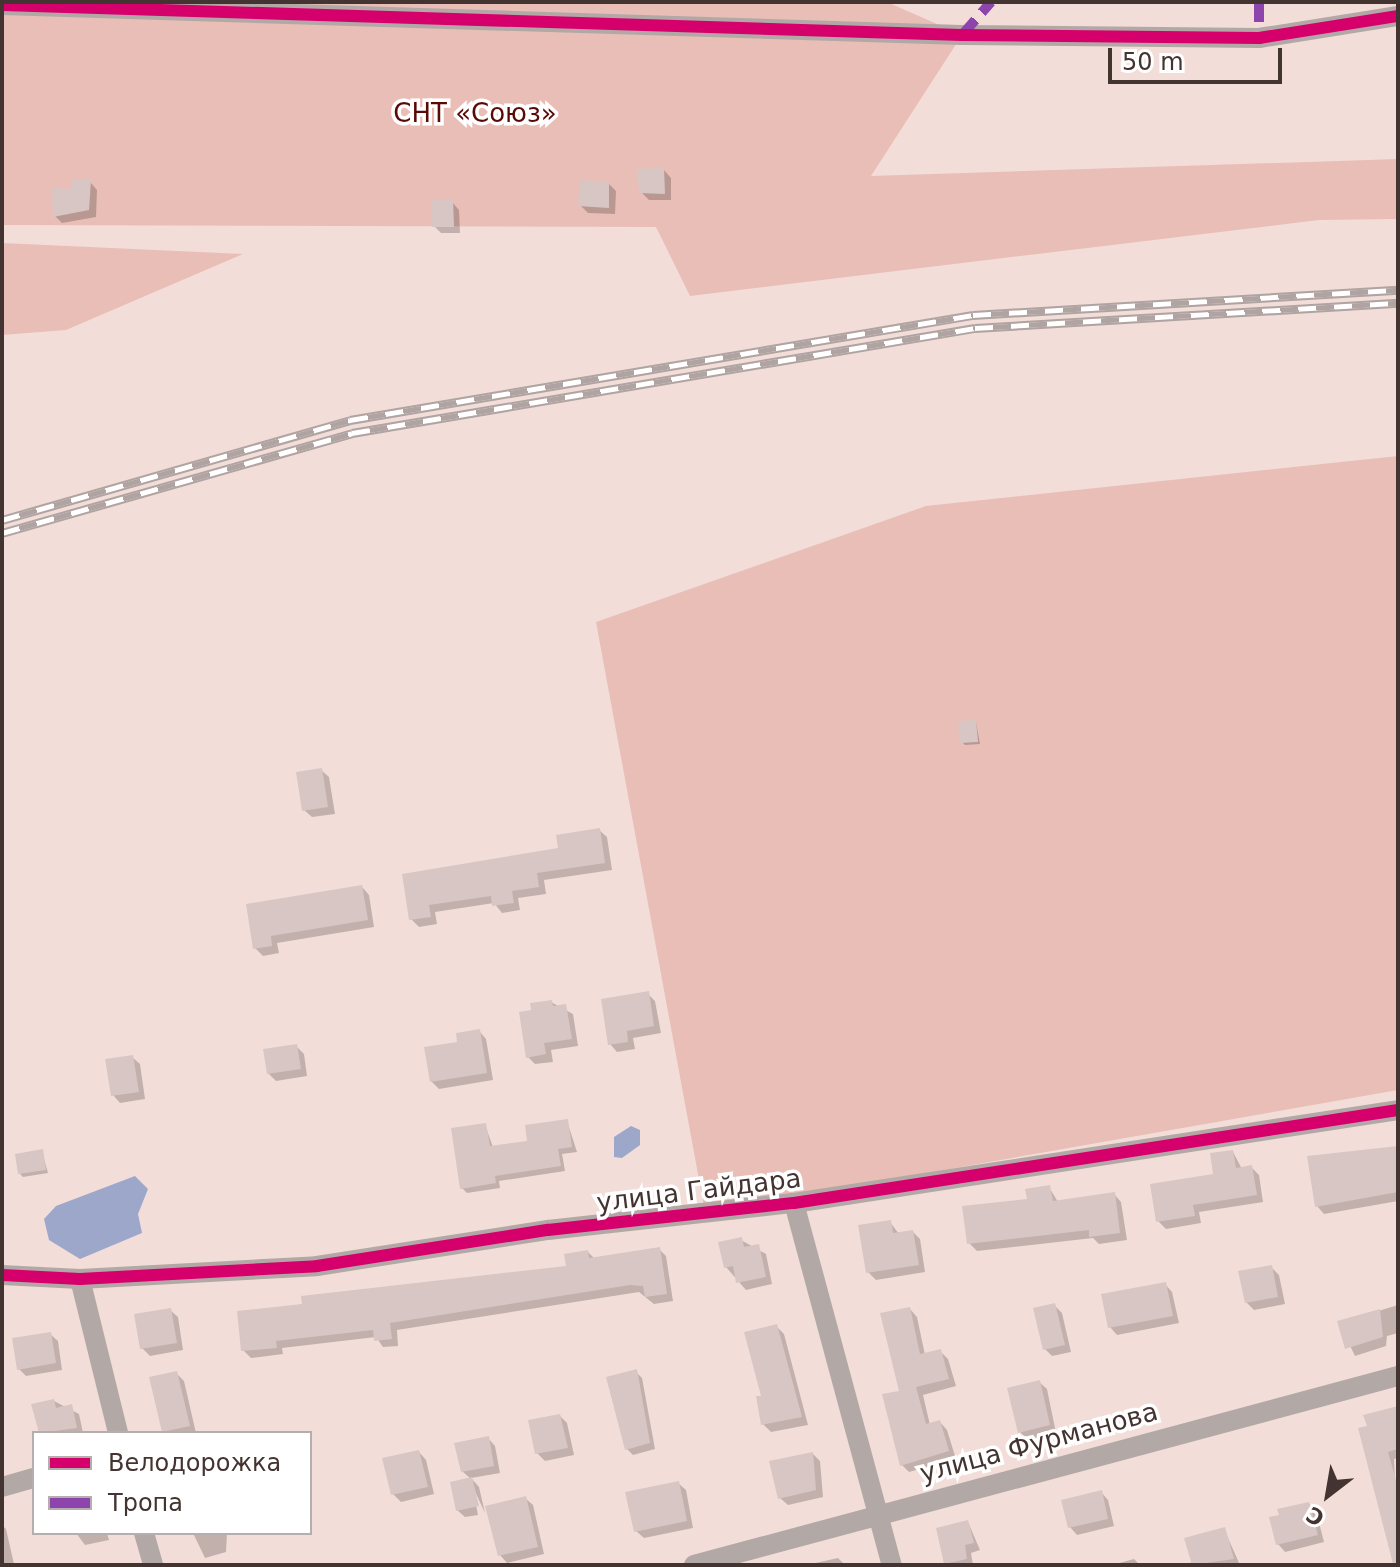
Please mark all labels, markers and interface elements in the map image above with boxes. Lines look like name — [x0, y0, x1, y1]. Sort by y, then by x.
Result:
scale bar — [1112, 32, 1286, 82]
text: 50 m — [1122, 48, 1184, 76]
park label: СНТ «Союз» — [393, 98, 557, 130]
street label: улица Гайдара — [595, 1163, 803, 1219]
street label: улица Фурманова — [917, 1396, 1161, 1490]
legend — [32, 1431, 312, 1535]
text: Велодорожка — [108, 1449, 281, 1477]
north arrow — [1288, 1455, 1368, 1535]
text: Тропа — [108, 1489, 183, 1517]
text: С — [1302, 1501, 1329, 1531]

